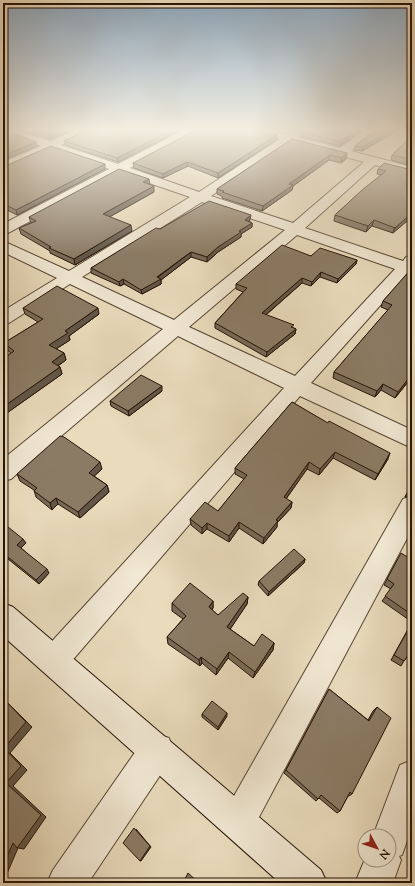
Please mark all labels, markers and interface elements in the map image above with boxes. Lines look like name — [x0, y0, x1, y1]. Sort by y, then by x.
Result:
north arrow — [357, 828, 397, 868]
text: N — [375, 845, 393, 862]

